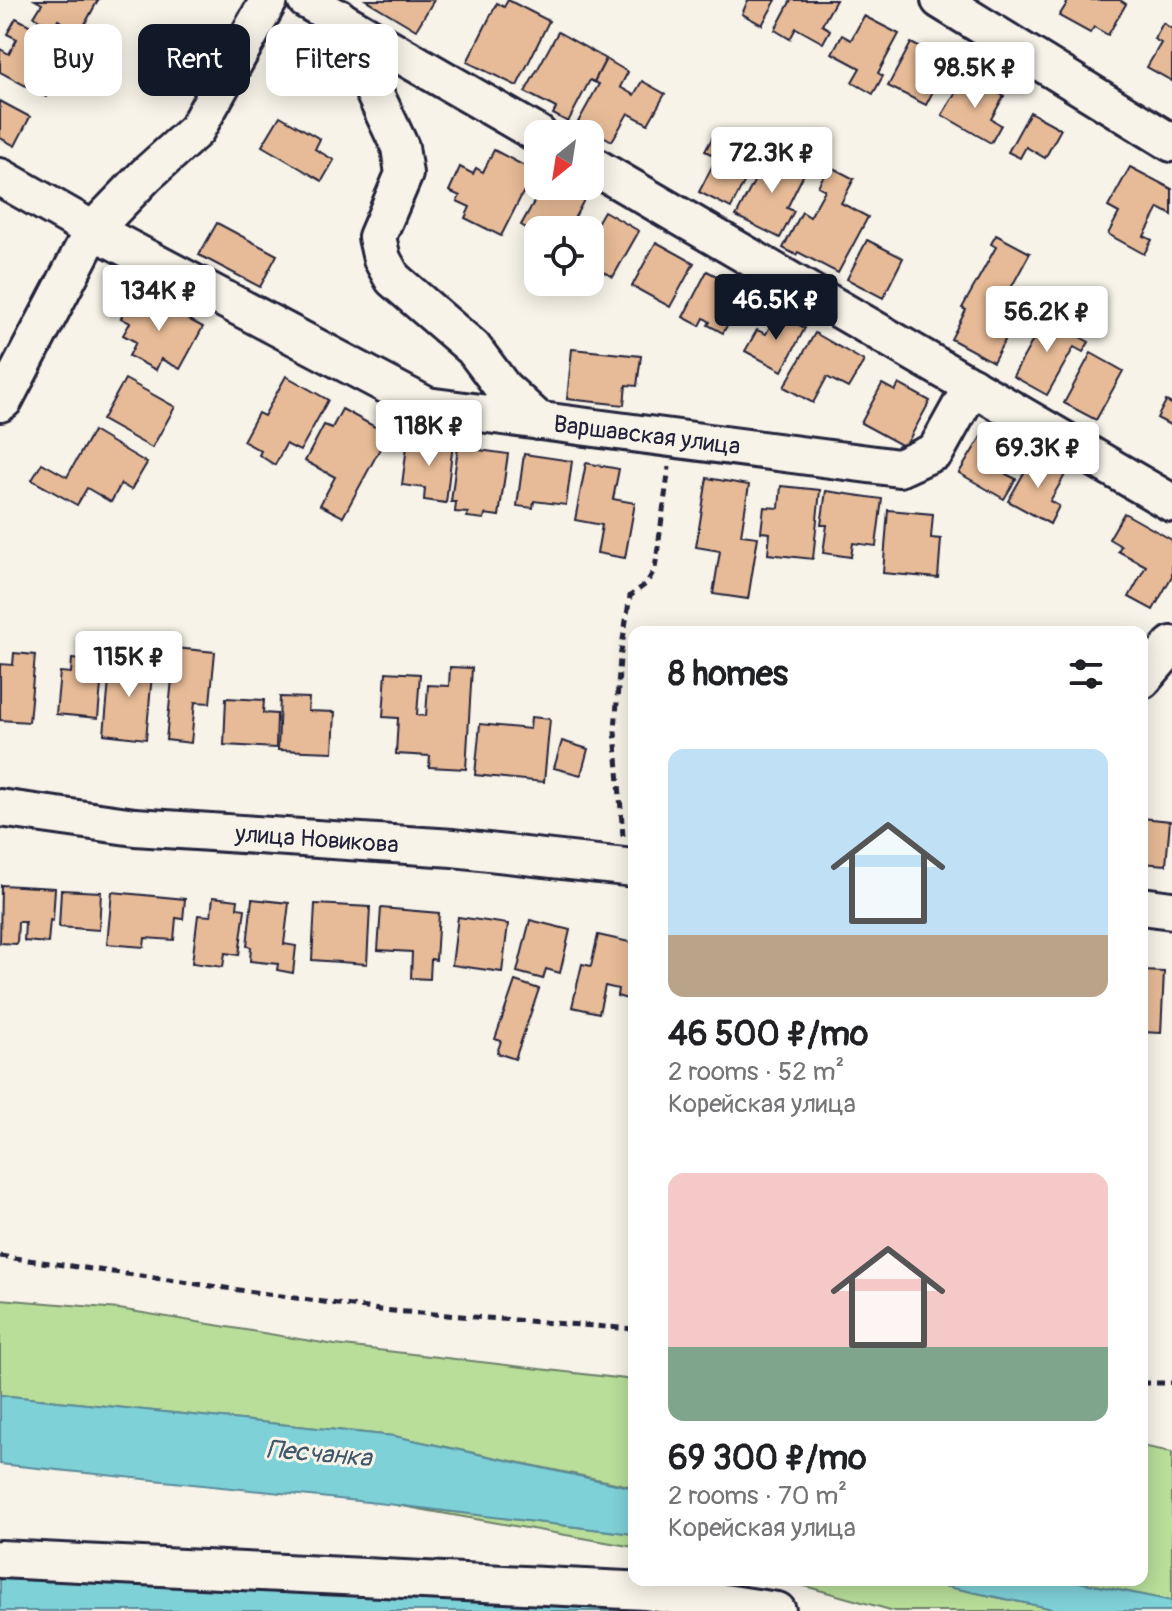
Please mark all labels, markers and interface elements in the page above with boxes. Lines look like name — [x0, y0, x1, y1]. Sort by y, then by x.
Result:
chip: Buy — [24, 24, 122, 96]
chip: Rent — [138, 24, 250, 96]
chip: Filters — [266, 24, 398, 96]
pin: 98.5K ₽ — [901, 42, 1049, 110]
text: 98.5K ₽ — [933, 52, 1017, 84]
north arrow — [524, 120, 604, 200]
map controls — [524, 120, 604, 296]
pin: 72.3K ₽ — [698, 127, 846, 195]
text: 72.3K ₽ — [729, 137, 815, 169]
button: locate — [524, 216, 604, 296]
pin: 134K ₽ — [94, 265, 224, 333]
pin: 46.5K ₽ — [702, 274, 850, 342]
text: 134K ₽ — [121, 275, 197, 307]
text: 46.5K ₽ — [733, 284, 819, 316]
pin: 56.2K ₽ — [973, 286, 1121, 354]
text: 56.2K ₽ — [1004, 296, 1090, 328]
pin: 118K ₽ — [364, 400, 494, 468]
text: 118K ₽ — [394, 410, 464, 442]
street label: Варшавская улица — [552, 410, 742, 461]
pin: 69.3K ₽ — [964, 422, 1112, 490]
text: 69.3K ₽ — [995, 432, 1081, 464]
pin: 115K ₽ — [64, 631, 194, 699]
text: 115K ₽ — [93, 641, 165, 673]
icon: filters — [1064, 652, 1108, 696]
text: 8 homes — [668, 653, 788, 696]
icon: home — [816, 801, 960, 945]
street label: улица Новикова — [233, 819, 400, 860]
text: 46 500 ₽/mo — [668, 1013, 868, 1056]
text: 2 rooms · 52 m² — [668, 1056, 844, 1088]
text: Корейская улица — [668, 1088, 856, 1120]
icon: home — [816, 1225, 960, 1369]
water label: Песчанка — [265, 1433, 375, 1475]
text: 69 300 ₽/mo — [668, 1437, 867, 1480]
text: 2 rooms · 70 m² — [668, 1480, 847, 1512]
text: Корейская улица — [668, 1512, 856, 1544]

